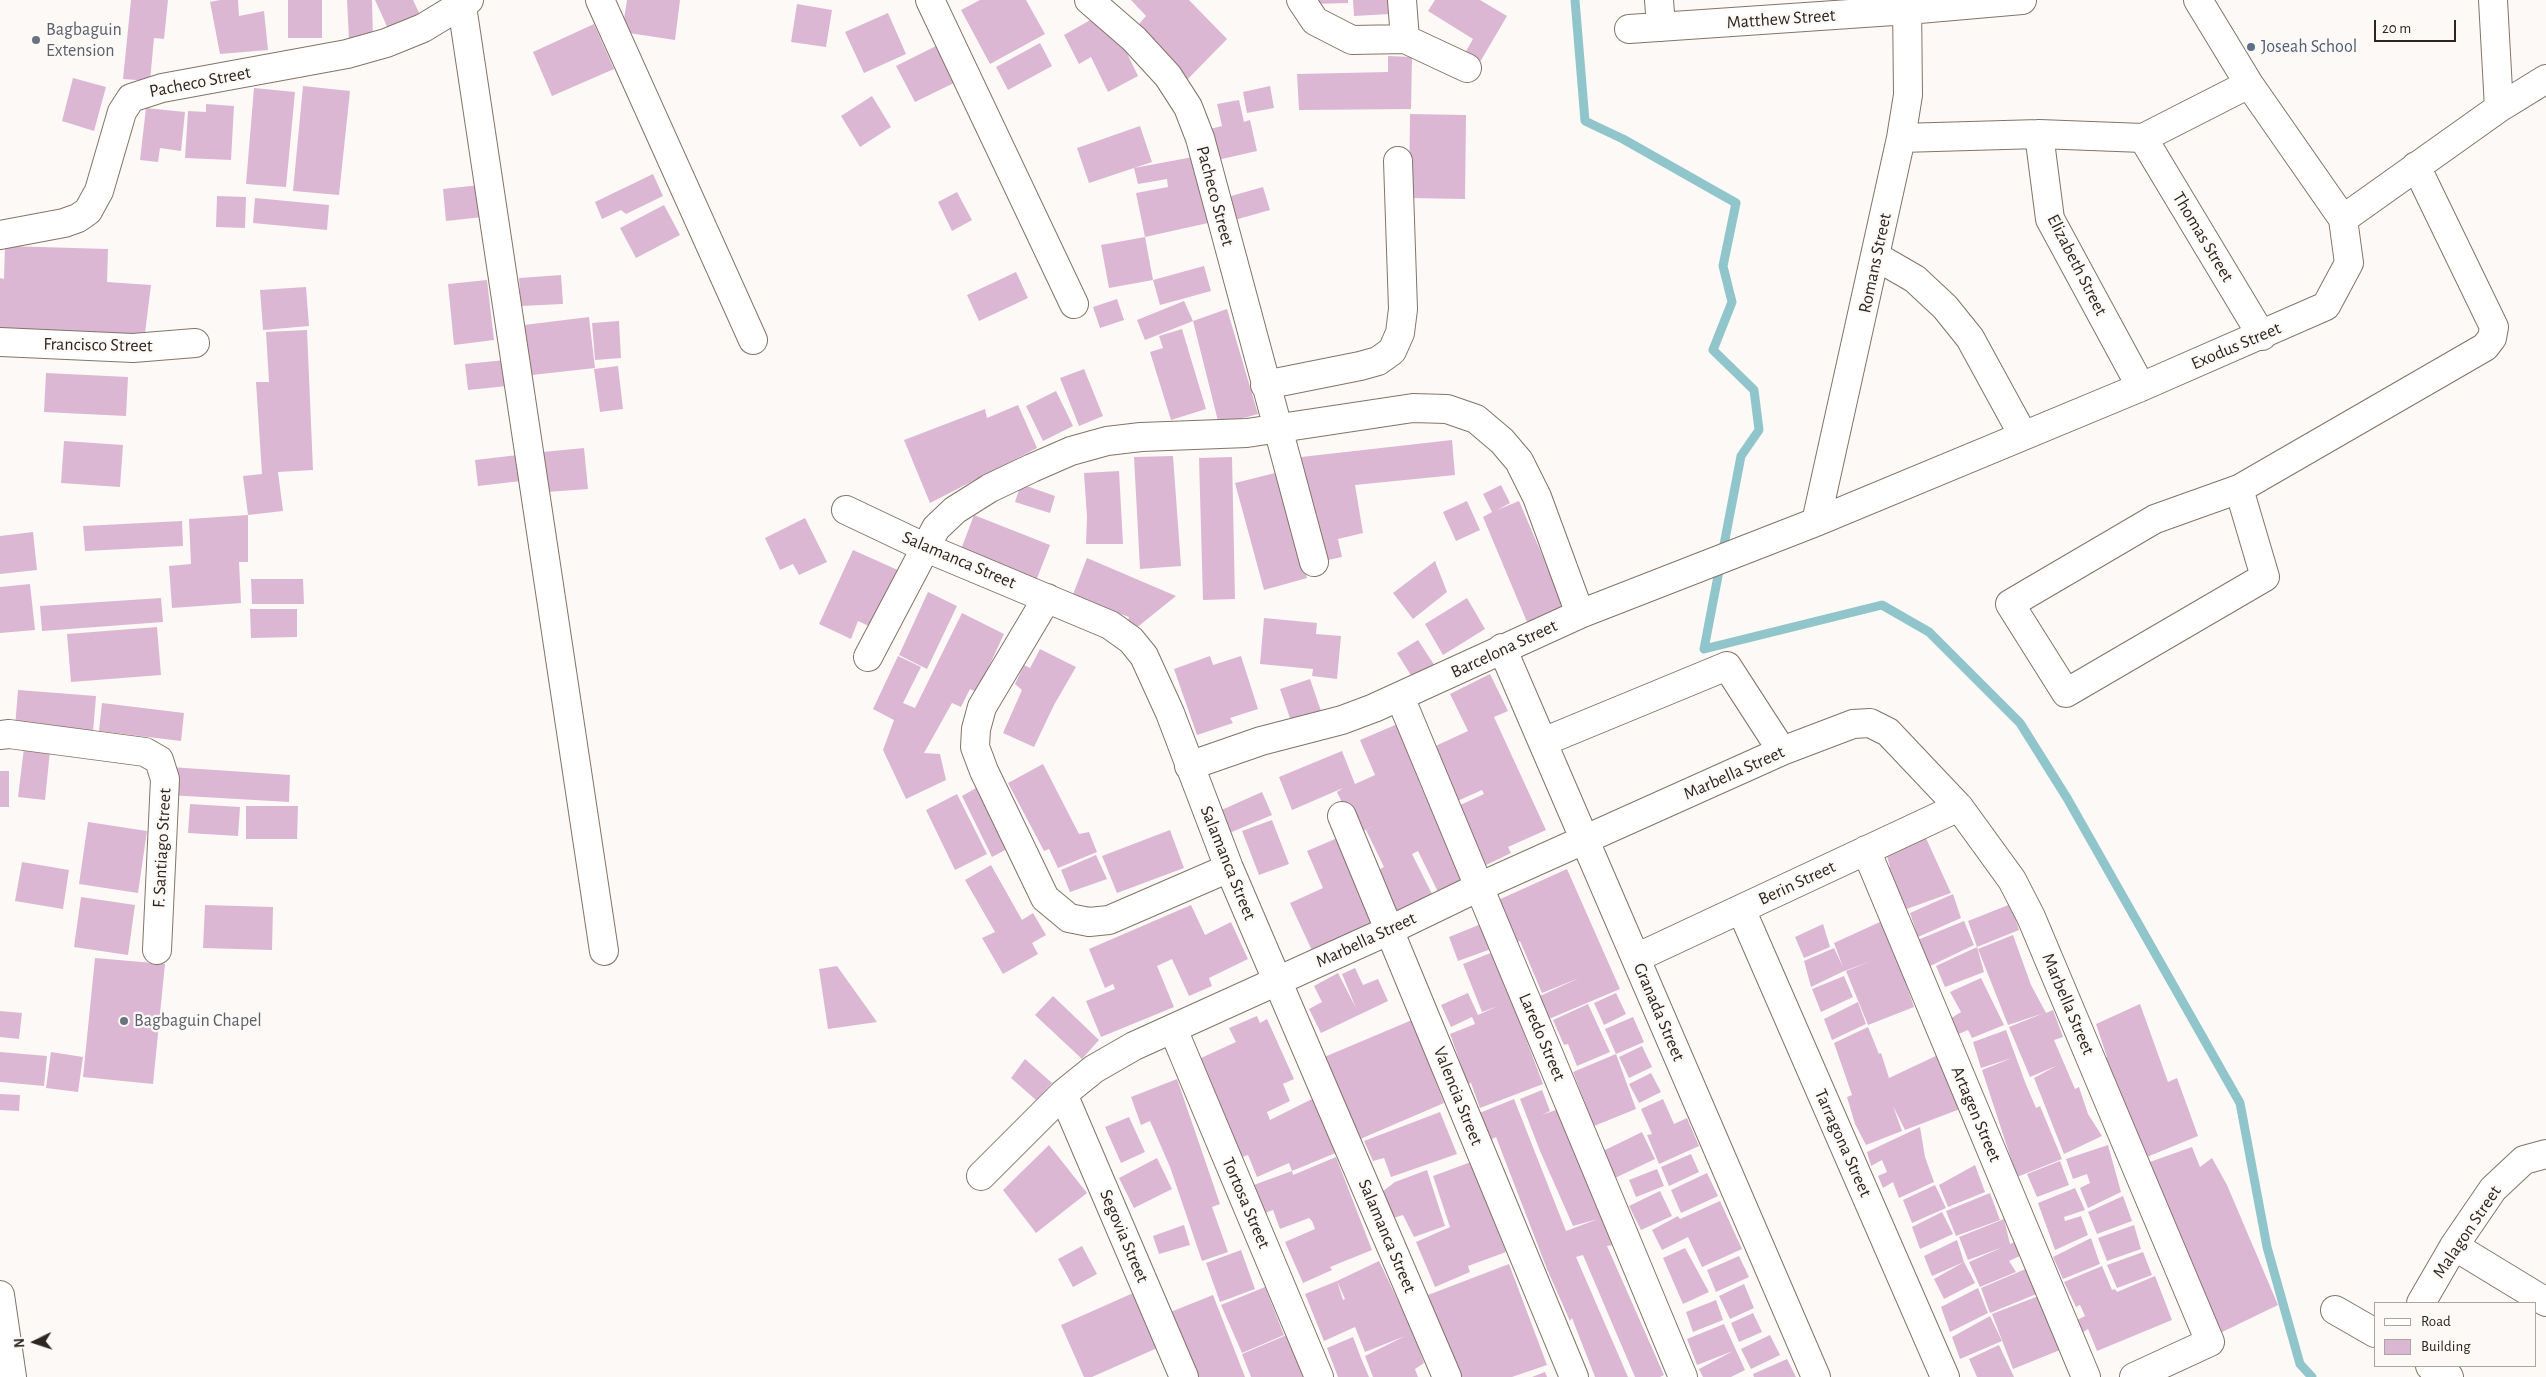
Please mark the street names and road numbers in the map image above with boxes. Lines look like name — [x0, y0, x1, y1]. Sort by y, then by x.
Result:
street label: Matthew Street — [1726, 4, 1836, 34]
street label: Pacheco Street — [147, 62, 253, 102]
street label: Pacheco Street — [1191, 144, 1239, 248]
street label: Thomas Street — [2168, 188, 2238, 286]
street label: Romans Street — [1854, 211, 1896, 315]
street label: Elizabeth Street — [2042, 211, 2112, 319]
street label: Exodus Street — [2188, 317, 2284, 375]
street label: Francisco Street — [43, 333, 153, 357]
street label: Salamanca Street — [899, 526, 1019, 594]
street label: Barcelona Street — [1447, 615, 1561, 683]
street label: Marbella Street — [1680, 741, 1788, 805]
street label: F. Santiago Street — [148, 788, 176, 908]
street label: Salamanca Street — [1195, 803, 1261, 923]
street label: Berin Street — [1755, 856, 1839, 910]
street label: Marbella Street — [1312, 907, 1420, 973]
street label: Marbella Street — [2037, 950, 2099, 1058]
street label: Granada Street — [1629, 960, 1689, 1064]
street label: Laredo Street — [1514, 990, 1570, 1084]
street label: Valencia Street — [1428, 1044, 1488, 1148]
street label: Artagen Street — [1946, 1063, 2006, 1165]
street label: Tarragona Street — [1810, 1086, 1876, 1200]
street label: Tortosa Street — [1217, 1154, 1275, 1252]
street label: Salamanca Street — [1353, 1176, 1421, 1296]
street label: Malagon Street — [2428, 1182, 2506, 1282]
street label: Segovia Street — [1095, 1186, 1153, 1286]

